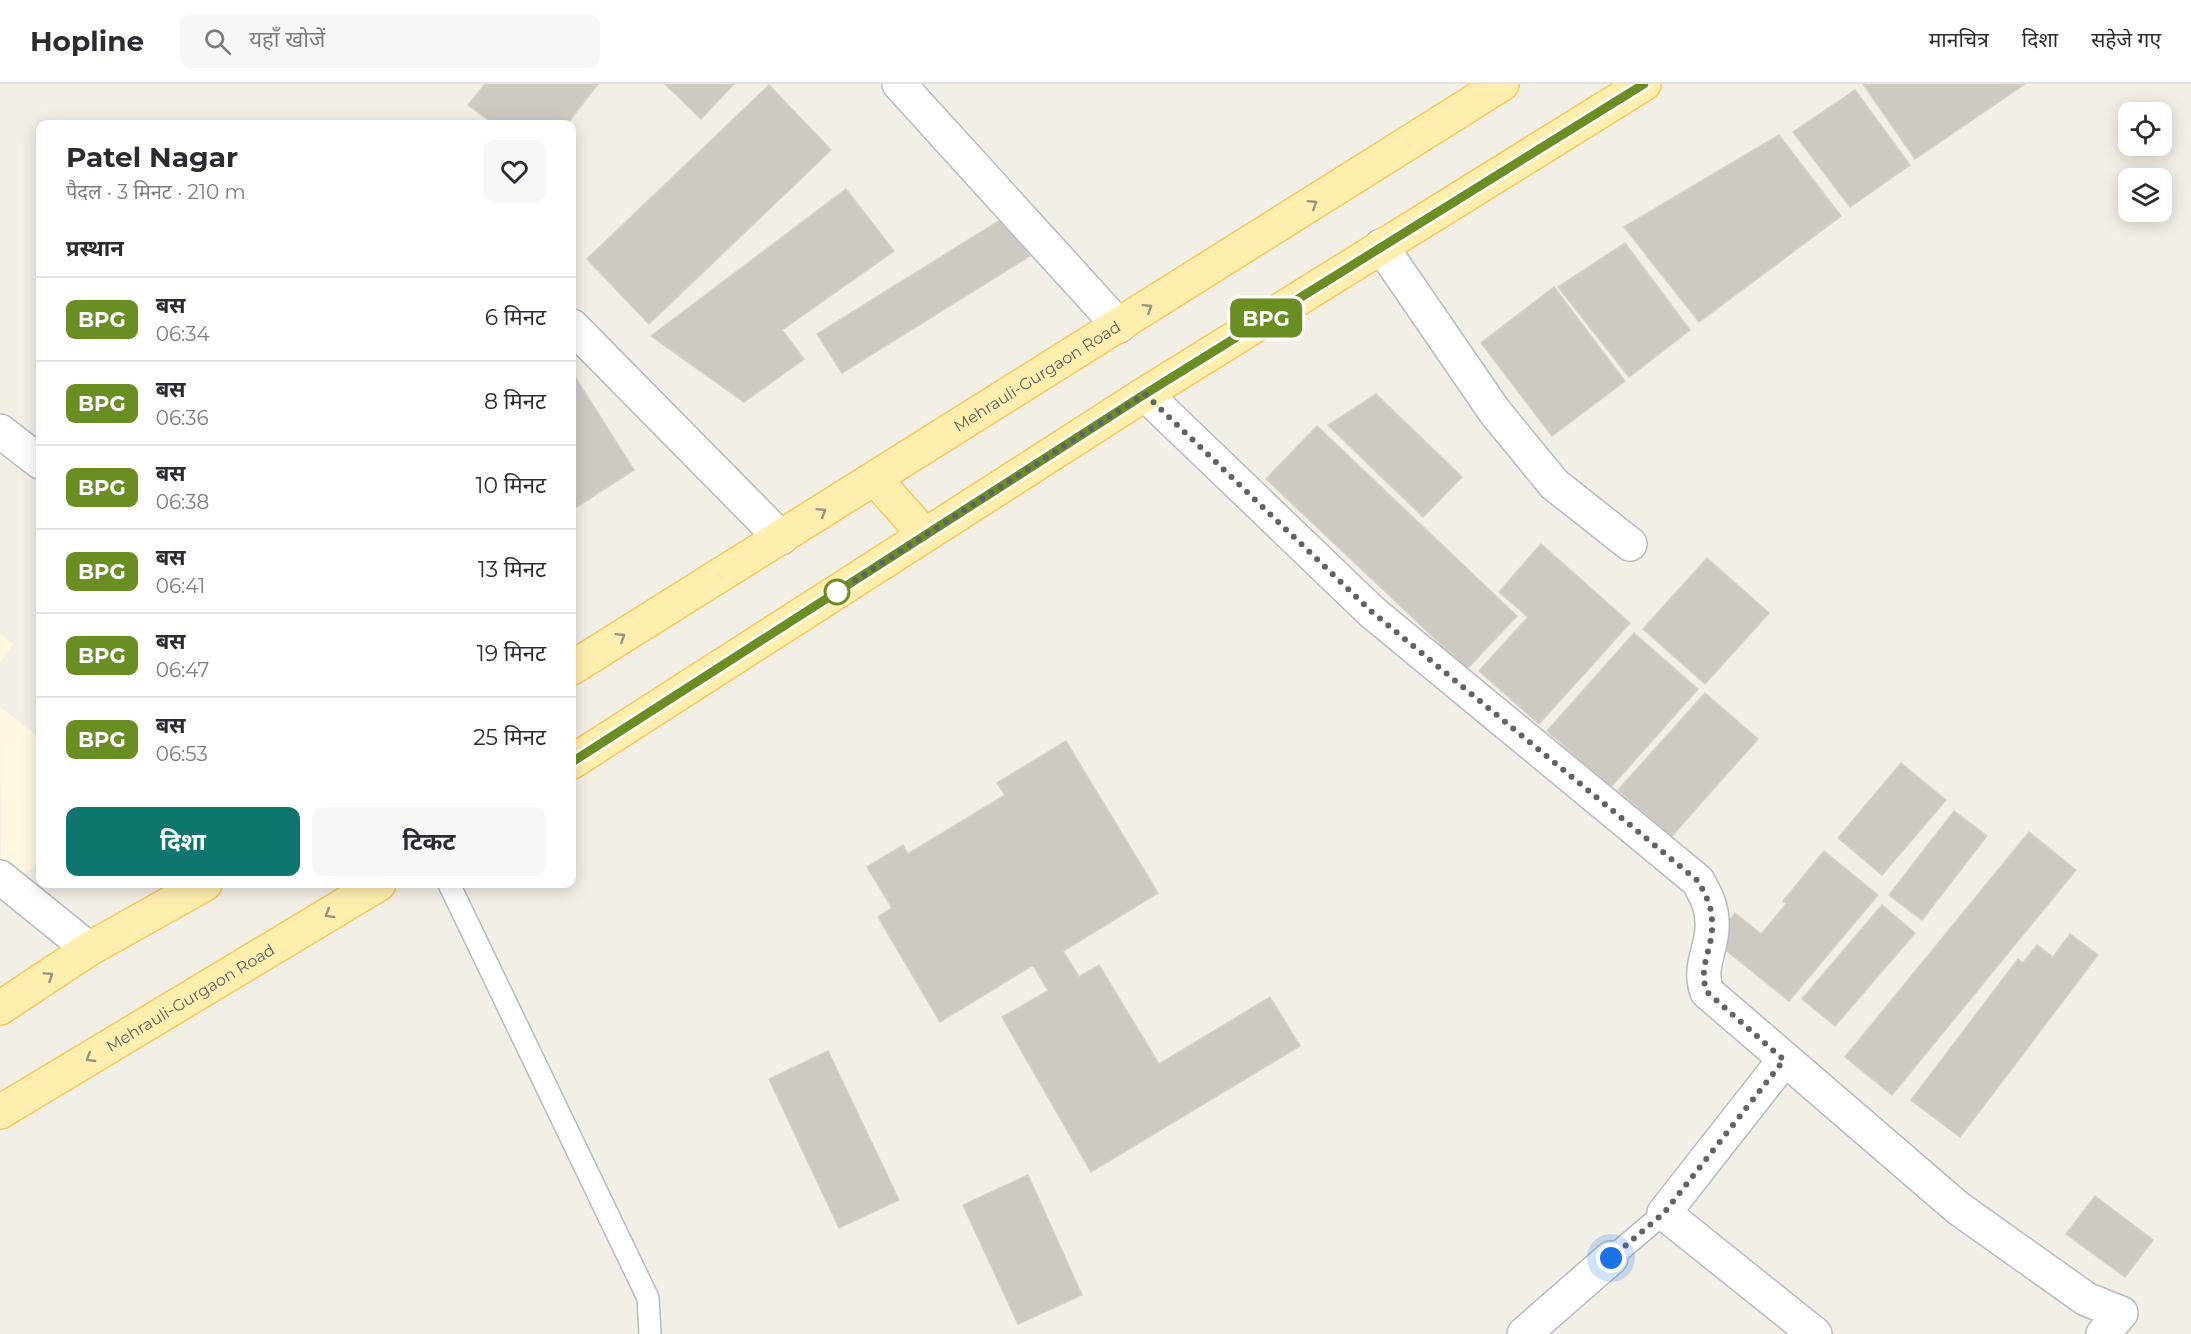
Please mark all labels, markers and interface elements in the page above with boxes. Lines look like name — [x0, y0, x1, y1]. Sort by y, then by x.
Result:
search box — [180, 14, 600, 68]
text: Hopline — [30, 24, 144, 58]
icon: search — [201, 25, 234, 58]
text: यहाँ खोजें — [249, 26, 325, 53]
text: मानचित्र — [1929, 27, 1989, 52]
text: दिशा — [2022, 27, 2058, 52]
text: सहेजे गए — [2091, 27, 2161, 52]
map controls — [2118, 102, 2172, 222]
button: locate — [2118, 102, 2172, 156]
text: Patel Nagar — [66, 140, 238, 174]
button: heart — [483, 140, 546, 203]
button: layers — [2118, 168, 2172, 222]
text: पैदल · 3 मिनट · 210 m — [66, 180, 246, 204]
one-way arrow — [1307, 199, 1317, 211]
text: प्रस्थान — [66, 235, 124, 262]
text: बस — [156, 292, 186, 319]
line badge: BPG — [1232, 298, 1300, 338]
one-way arrow — [1142, 303, 1152, 315]
text: 6 मिनट — [485, 304, 546, 331]
text: BPG — [1242, 306, 1290, 331]
text: BPG — [78, 307, 126, 332]
street label: Mehrauli-Gurgaon Road — [950, 317, 1124, 436]
text: 06:34 — [156, 322, 210, 346]
text: बस — [156, 376, 186, 403]
text: 8 मिनट — [484, 388, 546, 415]
text: BPG — [78, 391, 126, 416]
text: 06:36 — [156, 406, 209, 430]
text: बस — [156, 460, 186, 487]
text: 10 मिनट — [476, 472, 546, 499]
text: BPG — [78, 475, 126, 500]
text: 06:38 — [156, 490, 209, 514]
one-way arrow — [816, 508, 827, 519]
text: बस — [156, 544, 186, 571]
text: 13 मिनट — [478, 556, 546, 583]
text: BPG — [78, 559, 126, 584]
text: 06:41 — [156, 574, 205, 598]
unlabelled marker — [824, 579, 850, 605]
text: बस — [156, 628, 186, 655]
one-way arrow — [614, 633, 625, 644]
text: 19 मिनट — [477, 640, 546, 667]
text: BPG — [78, 643, 126, 668]
text: 06:47 — [156, 658, 209, 682]
text: बस — [156, 712, 186, 739]
text: 25 मिनट — [473, 724, 546, 751]
text: BPG — [78, 727, 126, 752]
text: 06:53 — [156, 742, 208, 766]
button: दिशा — [66, 807, 300, 876]
button: टिकट — [312, 807, 546, 876]
one-way arrow — [325, 906, 335, 918]
street label: Mehrauli-Gurgaon Road — [103, 940, 278, 1056]
one-way arrow — [42, 972, 53, 983]
one-way arrow — [86, 1050, 96, 1062]
your location — [1596, 1243, 1626, 1273]

